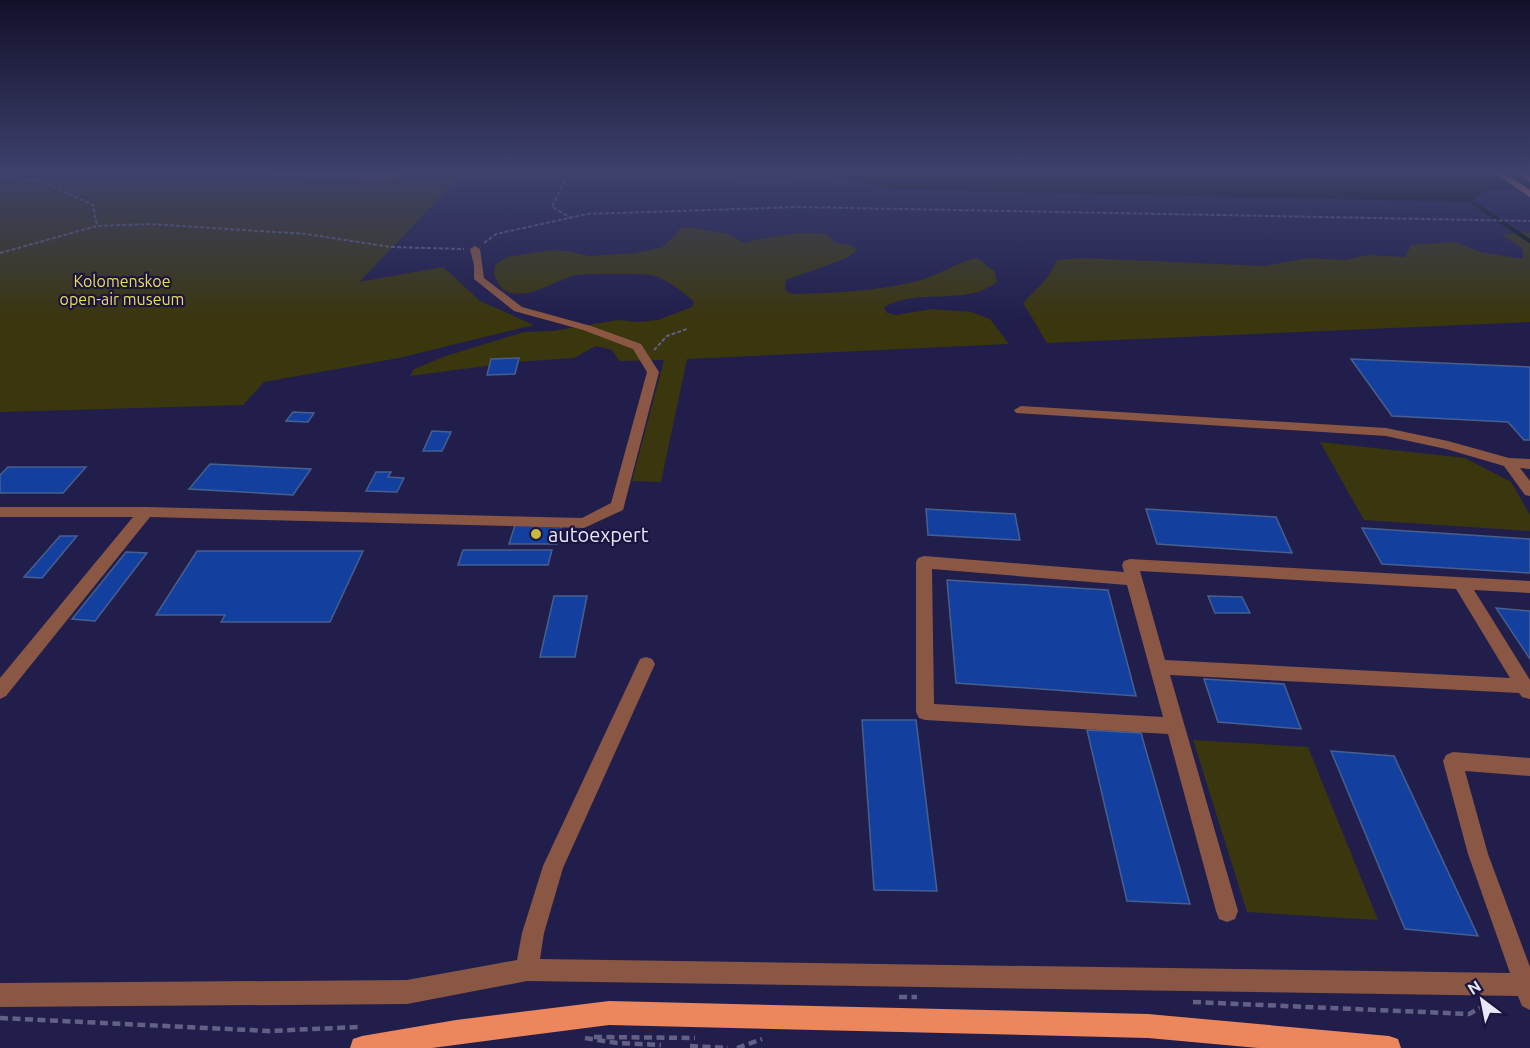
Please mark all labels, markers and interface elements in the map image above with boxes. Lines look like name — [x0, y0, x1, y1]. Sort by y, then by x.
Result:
park label: Kolomenskoe open-air museum — [60, 272, 184, 308]
place label: autoexpert — [548, 523, 649, 546]
marker: autoexpert — [529, 527, 543, 541]
north arrow — [1452, 970, 1512, 1030]
text: N — [1464, 976, 1484, 998]

